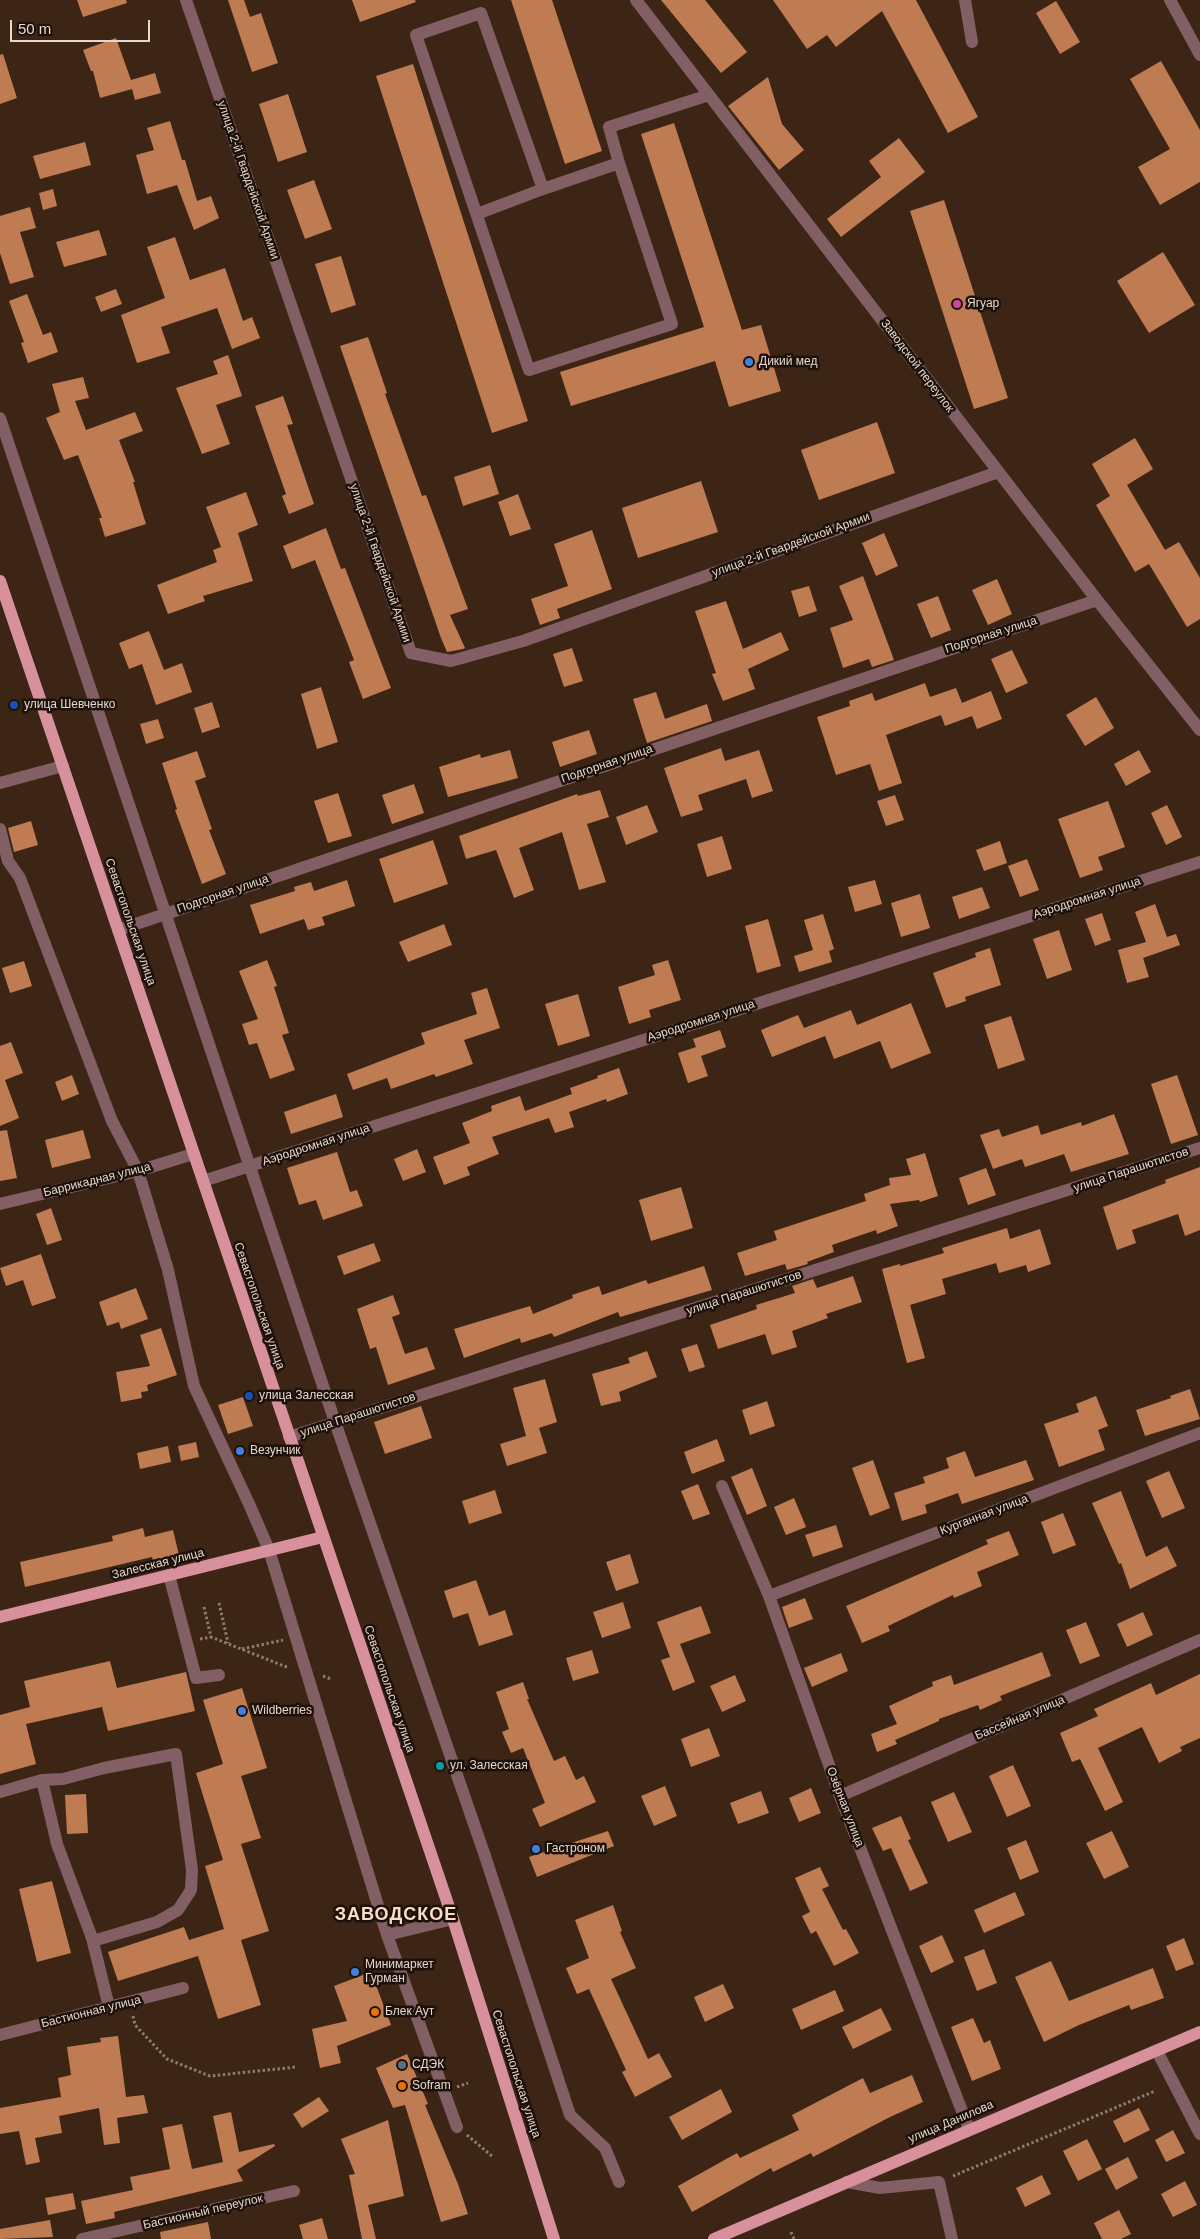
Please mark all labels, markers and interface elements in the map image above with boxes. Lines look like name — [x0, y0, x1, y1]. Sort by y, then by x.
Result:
scale bar — [12, 10, 152, 42]
text: 50 m — [18, 20, 51, 37]
street label: улица 2-й Гвардейской Армии — [214, 99, 282, 261]
place label: Ягуар — [967, 297, 999, 311]
marker: Ягуар — [951, 298, 963, 310]
street label: Заводской переулок — [877, 317, 957, 415]
place label: Дикий мед — [759, 355, 817, 369]
marker: Дикий мед — [743, 356, 755, 368]
street label: улица 2-й Гвардейской Армии — [346, 482, 414, 644]
street label: улица 2-й Гвардейской Армии — [710, 510, 872, 580]
street label: Подгорная улица — [943, 613, 1039, 657]
place label: улица Шевченко — [24, 698, 115, 712]
marker: улица Шевченко — [8, 699, 20, 711]
street label: Подгорная улица — [559, 742, 655, 786]
street label: Севастопольская улица — [101, 857, 159, 987]
street label: Подгорная улица — [175, 872, 271, 916]
street label: Аэродромная улица — [1031, 874, 1143, 922]
street label: Аэродромная улица — [645, 997, 757, 1045]
street label: Аэродромная улица — [260, 1121, 372, 1169]
street label: улица Парашютистов — [1072, 1145, 1190, 1195]
street label: Баррикадная улица — [42, 1160, 152, 1200]
street label: Севастопольская улица — [230, 1241, 288, 1371]
street label: улица Парашютистов — [685, 1268, 803, 1318]
place label: улица Залесская — [259, 1389, 354, 1403]
marker: улица Залесская — [243, 1390, 255, 1402]
street label: улица Парашютистов — [299, 1390, 417, 1440]
place label: Везунчик — [250, 1444, 301, 1458]
marker: Везунчик — [234, 1445, 246, 1457]
street label: Курганная улица — [938, 1492, 1030, 1538]
street label: Залесская улица — [110, 1546, 206, 1582]
street label: Севастопольская улица — [360, 1624, 418, 1754]
street label: Бассейная улица — [973, 1693, 1067, 1743]
place label: Wildberries — [252, 1704, 312, 1718]
marker: Wildberries — [236, 1705, 248, 1717]
place label: ул. Залесская — [450, 1759, 528, 1773]
marker: ул. Залесская — [434, 1760, 446, 1772]
street label: Озёрная улица — [823, 1765, 867, 1849]
place label: Гастроном — [546, 1842, 605, 1856]
marker: Гастроном — [530, 1843, 542, 1855]
district label: ЗАВОДСКОЕ — [334, 1904, 458, 1926]
place label: Минимаркет Гурман — [365, 1958, 434, 1986]
marker: Минимаркет Гурман — [349, 1966, 361, 1978]
street label: Бастионная улица — [40, 1993, 142, 2031]
place label: Блек Аут — [385, 2005, 434, 2019]
marker: Блек Аут — [369, 2006, 381, 2018]
street label: Севастопольская улица — [489, 2008, 543, 2140]
place label: СДЭК — [412, 2058, 444, 2072]
marker: СДЭК — [396, 2059, 408, 2071]
place label: Sofram — [412, 2079, 451, 2093]
marker: Sofram — [396, 2080, 408, 2092]
street label: улица Данилова — [906, 2098, 996, 2146]
street label: Бастионный переулок — [142, 2191, 264, 2233]

